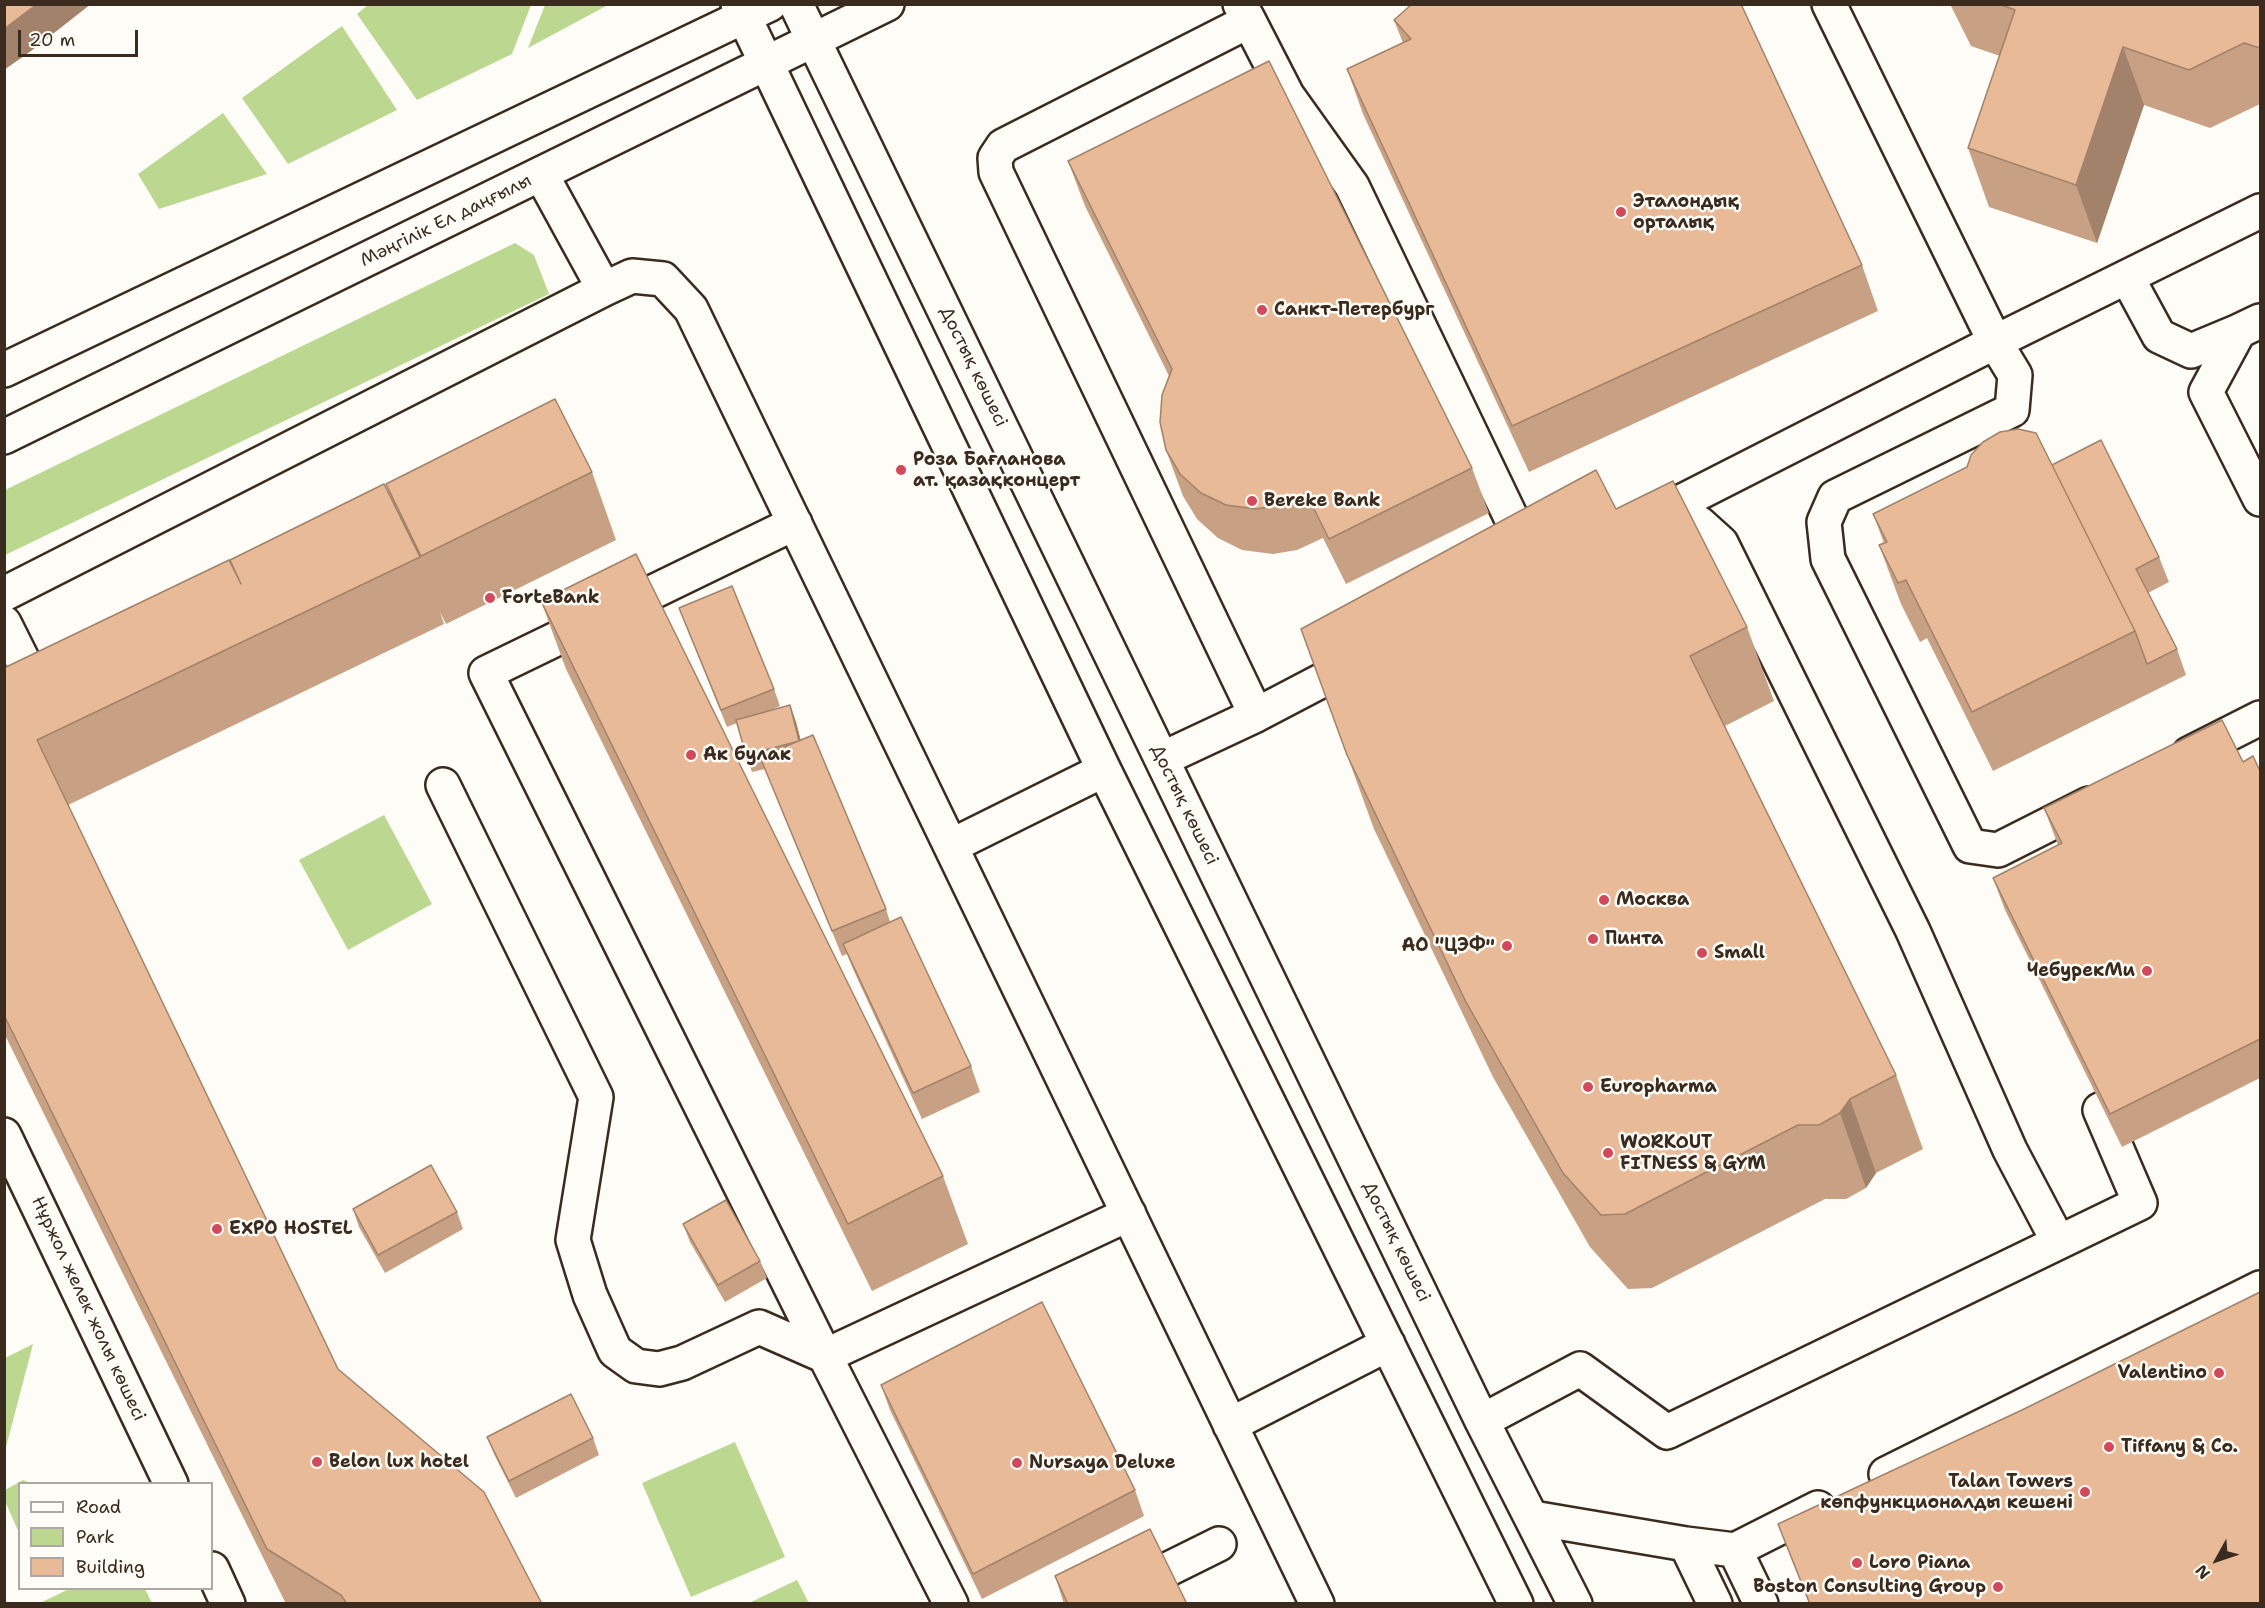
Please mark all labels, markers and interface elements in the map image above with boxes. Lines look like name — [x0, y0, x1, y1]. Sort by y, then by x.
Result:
scale bar — [21, 18, 141, 56]
text: 20 m — [29, 28, 75, 52]
street label: Мәңгілік Ел даңғылы — [357, 170, 535, 272]
place label: Эталондық орталық — [1633, 191, 1739, 234]
marker: Эталондық орталық — [1614, 205, 1628, 219]
place label: Санкт-Петербург — [1274, 299, 1434, 321]
street label: Достық көшесі — [935, 303, 1011, 431]
marker: Санкт-Петербург — [1255, 303, 1269, 317]
place label: Роза Бағланова ат. қазақконцерт — [913, 449, 1080, 492]
marker: Роза Бағланова ат. қазақконцерт — [894, 463, 908, 477]
place label: Bereke Bank — [1264, 490, 1381, 512]
marker: Bereke Bank — [1245, 494, 1259, 508]
place label: ForteBank — [502, 587, 600, 609]
marker: ForteBank — [483, 591, 497, 605]
street label: Достық көшесі — [1146, 741, 1222, 869]
place label: Ак булак — [703, 744, 791, 766]
marker: Ак булак — [684, 748, 698, 762]
place label: Москва — [1616, 889, 1689, 911]
marker: Москва — [1597, 893, 1611, 907]
place label: Пинта — [1605, 928, 1663, 950]
marker: Пинта — [1586, 932, 1600, 946]
place label: АО "ЦЭФ" — [1401, 935, 1495, 957]
marker: АО "ЦЭФ" — [1500, 939, 1514, 953]
place label: Small — [1714, 942, 1765, 964]
marker: Small — [1695, 946, 1709, 960]
place label: ЧебурекМи — [2027, 960, 2135, 982]
marker: ЧебурекМи — [2140, 964, 2154, 978]
place label: Europharma — [1600, 1076, 1717, 1098]
marker: Europharma — [1581, 1080, 1595, 1094]
place label: WORKOUT FITNESS & GYM — [1620, 1132, 1766, 1174]
marker: WORKOUT FITNESS & GYM — [1601, 1146, 1615, 1160]
street label: Достық көшесі — [1358, 1178, 1434, 1306]
street label: Нұржол желек жолы көшесі — [26, 1193, 150, 1425]
place label: EXPO HOSTEL — [229, 1218, 352, 1240]
marker: EXPO HOSTEL — [210, 1222, 224, 1236]
place label: Valentino — [2117, 1362, 2207, 1384]
marker: Valentino — [2212, 1366, 2226, 1380]
place label: Tiffany & Co. — [2121, 1436, 2238, 1458]
marker: Tiffany & Co. — [2102, 1440, 2116, 1454]
place label: Belon lux hotel — [329, 1451, 469, 1473]
place label: Nursaya Deluxe — [1029, 1452, 1176, 1474]
marker: Belon lux hotel — [310, 1455, 324, 1469]
marker: Nursaya Deluxe — [1010, 1456, 1024, 1470]
place label: Talan Towers көпфункционалды кешені — [1820, 1471, 2073, 1514]
legend — [18, 1482, 213, 1590]
marker: Talan Towers көпфункционалды кешені — [2078, 1485, 2092, 1499]
text: Road — [76, 1495, 121, 1519]
text: Park — [76, 1525, 115, 1549]
north arrow — [2187, 1530, 2247, 1590]
place label: Loro Piana — [1869, 1552, 1970, 1574]
text: Building — [76, 1555, 145, 1579]
marker: Loro Piana — [1850, 1556, 1864, 1570]
text: N — [2191, 1560, 2215, 1584]
place label: Boston Consulting Group — [1753, 1576, 1986, 1598]
marker: Boston Consulting Group — [1991, 1580, 2005, 1594]

